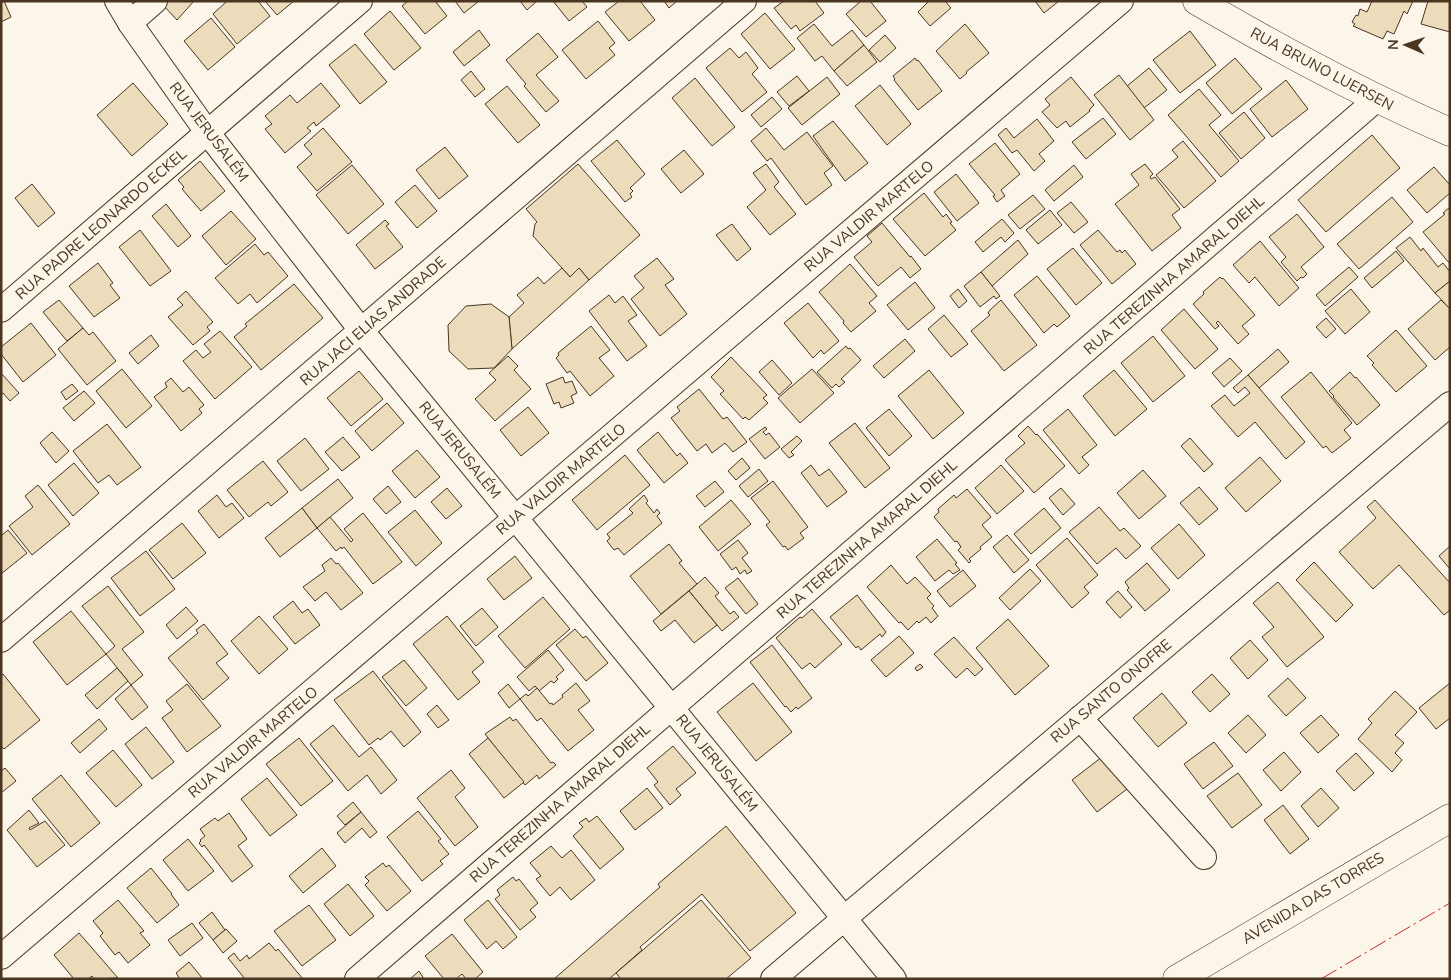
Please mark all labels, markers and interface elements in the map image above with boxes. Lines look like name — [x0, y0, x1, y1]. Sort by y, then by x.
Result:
north arrow — [1381, 20, 1431, 70]
street label: RUA BRUNO LUERSEN — [1247, 24, 1397, 114]
street label: RUA JERUSALÉM — [165, 78, 253, 186]
street label: RUA PADRE LEONARDO ECKEL — [11, 144, 191, 304]
street label: RUA VALDIR MARTELO — [800, 156, 938, 276]
street label: RUA TEREZINHA AMARAL DIEHL — [1080, 191, 1268, 359]
street label: RUA JACI ELIAS ANDRADE — [296, 252, 450, 390]
street label: RUA JERUSALÉM — [414, 397, 506, 503]
street label: RUA VALDIR MARTELO — [492, 419, 630, 539]
street label: RUA TEREZINHA AMARAL DIEHL — [773, 455, 961, 623]
street label: RUA SANTO ONOFRE — [1046, 635, 1176, 747]
street label: RUA VALDIR MARTELO — [184, 682, 322, 802]
street label: RUA JERUSALÉM — [671, 710, 763, 816]
street label: RUA TEREZINHA AMARAL DIEHL — [466, 719, 654, 887]
street label: AVENIDA DAS TORRES — [1238, 848, 1388, 948]

